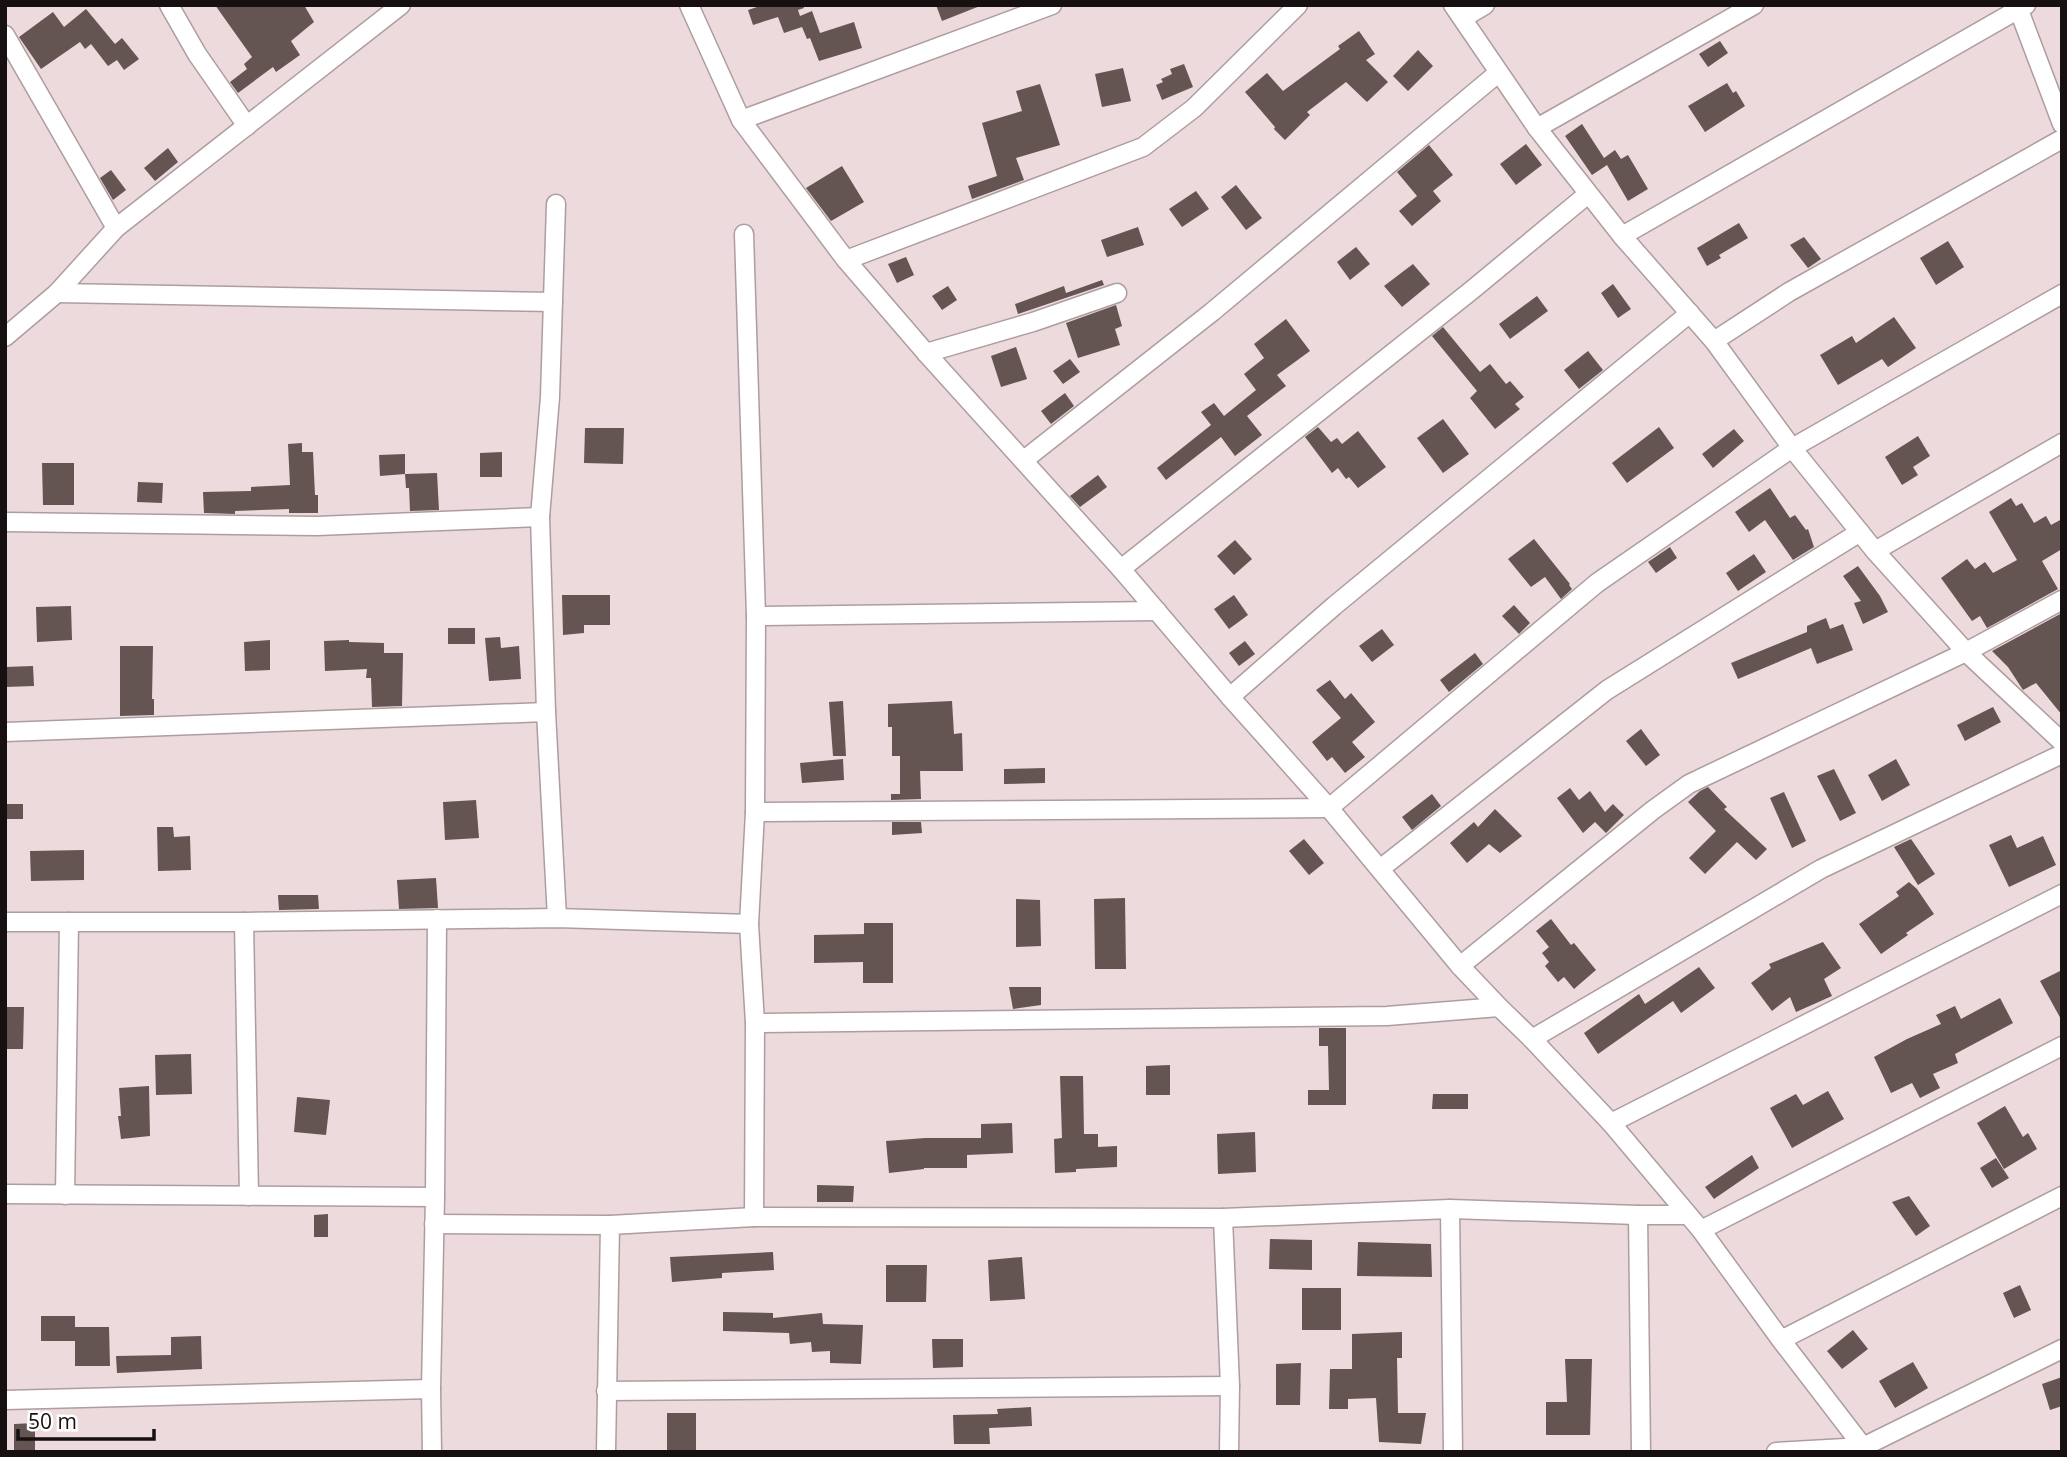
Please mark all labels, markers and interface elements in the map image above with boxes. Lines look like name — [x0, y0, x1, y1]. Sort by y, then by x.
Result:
scale bar — [18, 1398, 154, 1442]
text: 50 m — [28, 1407, 77, 1435]

